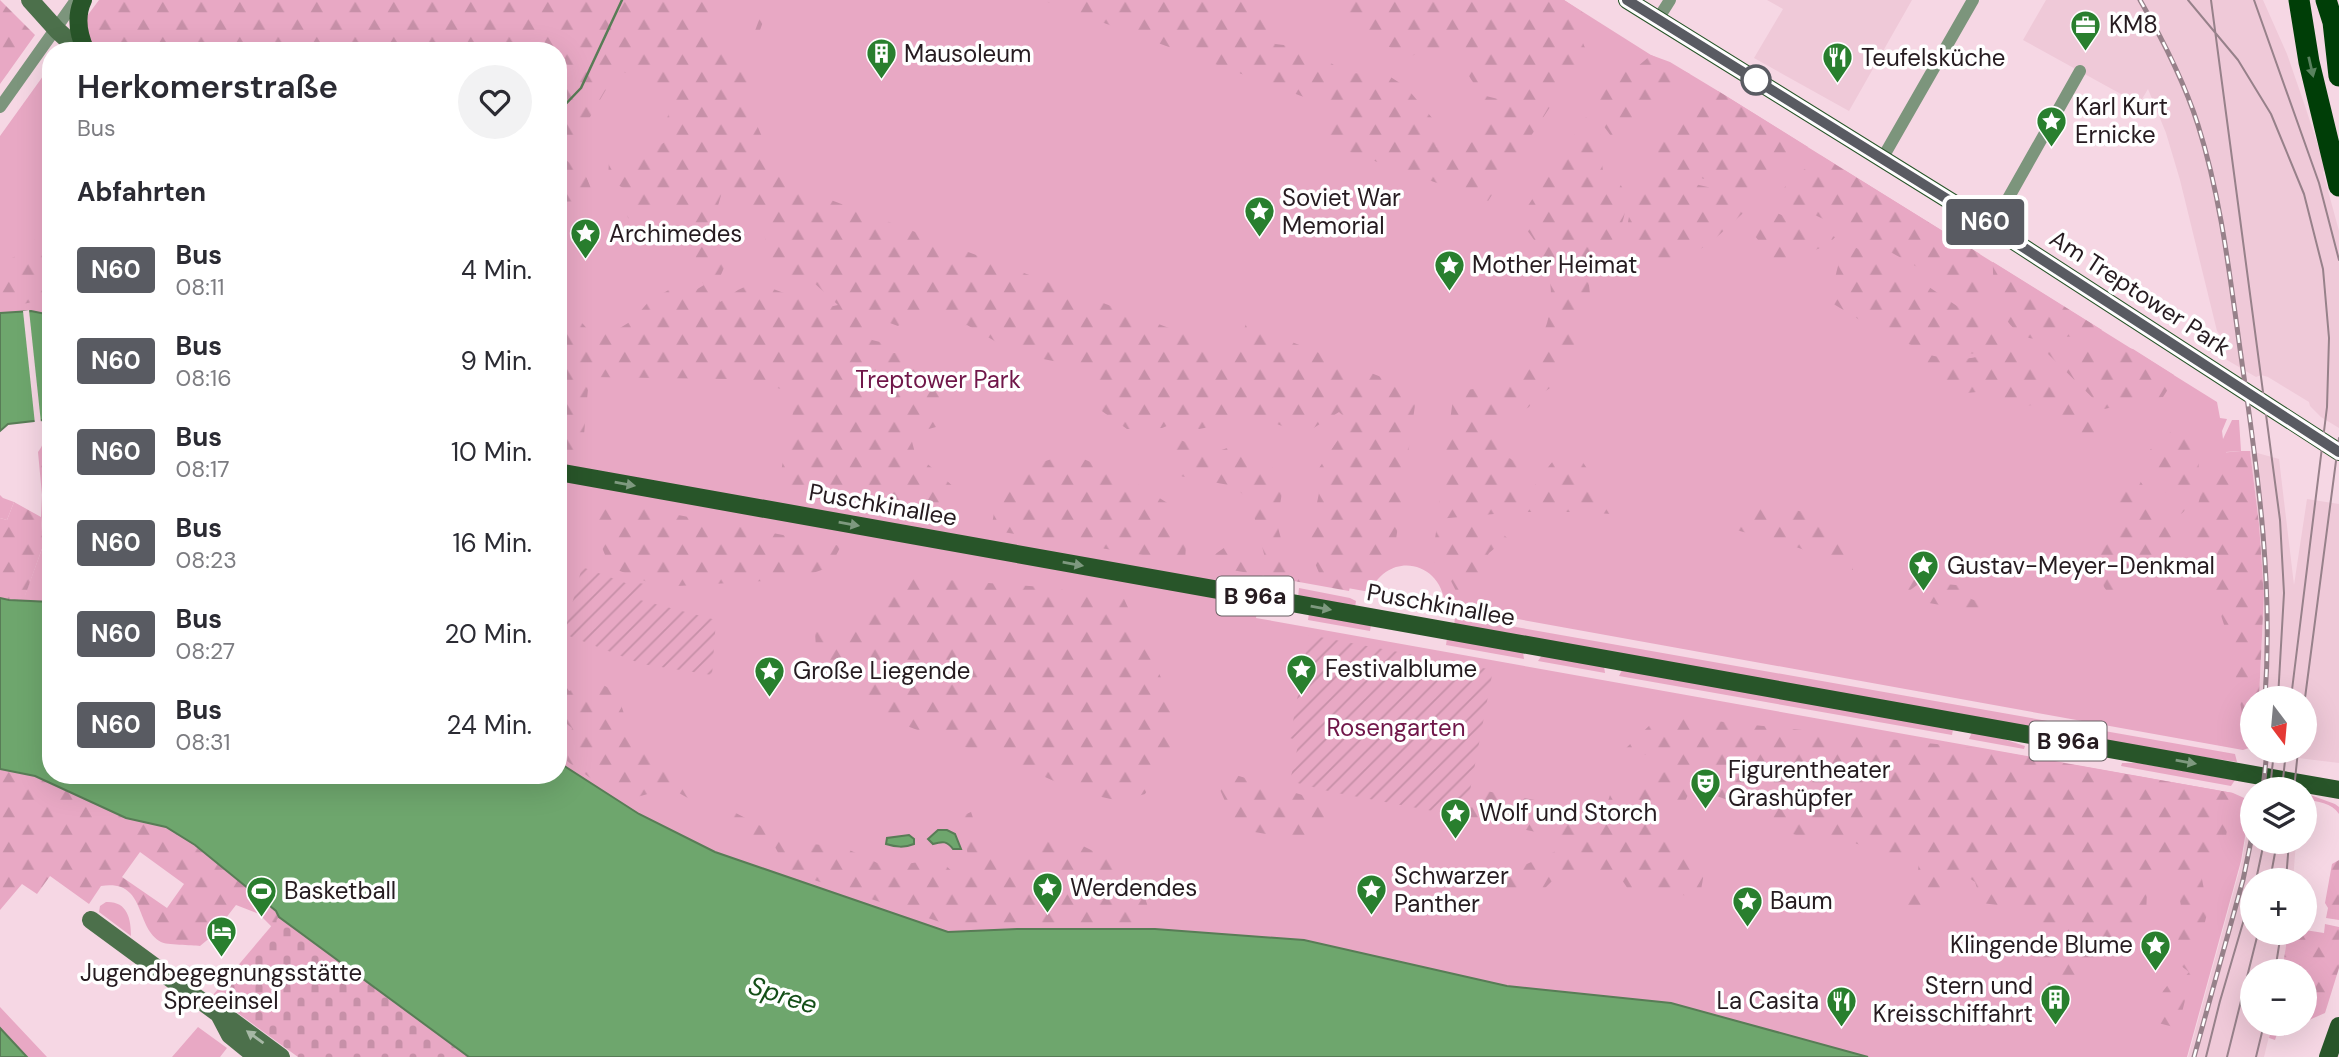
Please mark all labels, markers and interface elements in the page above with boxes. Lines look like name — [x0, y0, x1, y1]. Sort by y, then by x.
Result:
office icon: KM8 — [2069, 8, 2103, 52]
place label: KM8 — [2109, 9, 2158, 40]
building icon: Mausoleum — [864, 37, 898, 81]
place label: Mausoleum — [904, 38, 1031, 69]
restaurant icon: Teufelsküche — [1821, 41, 1855, 85]
place label: Teufelsküche — [1861, 42, 2005, 73]
one-way arrow — [2305, 56, 2316, 78]
text: Herkomerstraße — [77, 65, 338, 108]
button: heart — [458, 65, 532, 139]
unlabelled marker — [1741, 65, 1771, 95]
place label: Karl Kurt Ernicke — [2075, 91, 2168, 150]
place icon: Karl Kurt Ernicke — [2035, 104, 2069, 148]
text: Bus — [77, 113, 116, 143]
text: Abfahrten — [77, 175, 206, 209]
place label: Soviet War Memorial — [1282, 182, 1401, 241]
place icon: Soviet War Memorial — [1242, 195, 1276, 239]
line badge: N60 — [1945, 199, 2025, 245]
text: N60 — [1960, 206, 2010, 237]
place icon: Archimedes — [569, 217, 603, 261]
place label: Archimedes — [609, 218, 742, 249]
street label: Am Treptower Park — [2044, 223, 2237, 363]
text: Bus — [176, 238, 222, 272]
place icon: Mother Heimat — [1432, 248, 1466, 292]
place label: Mother Heimat — [1472, 249, 1637, 280]
text: 4 Min. — [461, 253, 532, 287]
text: N60 — [91, 254, 141, 285]
text: 08:11 — [176, 272, 224, 302]
text: Bus — [176, 329, 222, 363]
text: 9 Min. — [461, 344, 532, 378]
text: N60 — [91, 345, 141, 376]
text: 08:16 — [176, 363, 232, 393]
park label: Treptower Park — [855, 364, 1021, 395]
text: Bus — [176, 420, 222, 454]
text: 10 Min. — [451, 435, 532, 469]
text: N60 — [91, 436, 141, 467]
text: 08:17 — [176, 454, 229, 484]
street label: Puschkinallee — [807, 476, 960, 533]
one-way arrow — [614, 479, 636, 490]
text: Bus — [176, 511, 222, 545]
one-way arrow — [838, 519, 860, 530]
text: 16 Min. — [452, 526, 532, 560]
text: N60 — [91, 527, 141, 558]
text: 08:23 — [176, 545, 237, 575]
place icon: Gustav-Meyer-Denkmal — [1907, 549, 1941, 593]
place label: Gustav-Meyer-Denkmal — [1947, 550, 2215, 581]
one-way arrow — [1062, 559, 1084, 570]
road number: B 96a — [1216, 576, 1294, 616]
street label: Puschkinallee — [1365, 576, 1518, 633]
text: Bus — [176, 602, 222, 636]
one-way arrow — [1310, 603, 1332, 614]
text: 20 Min. — [444, 617, 532, 651]
text: N60 — [91, 618, 141, 649]
text: 08:27 — [176, 636, 235, 666]
place icon: Festivalblume — [1285, 652, 1319, 696]
place label: Festivalblume — [1325, 653, 1477, 684]
place icon: Große Liegende — [753, 654, 787, 698]
place label: Große Liegende — [793, 655, 970, 686]
north arrow — [2240, 686, 2317, 763]
map controls — [2240, 686, 2317, 1036]
text: Bus — [176, 693, 222, 727]
text: 24 Min. — [447, 708, 532, 742]
text: N60 — [91, 709, 141, 740]
park label: Rosengarten — [1326, 712, 1466, 743]
road number: B 96a — [2030, 722, 2106, 761]
text: 08:31 — [176, 727, 230, 757]
place label: Figurentheater Grashüpfer — [1728, 754, 1891, 813]
one-way arrow — [2176, 757, 2198, 768]
theatre icon: Figurentheater Grashüpfer — [1688, 767, 1722, 811]
button: layers — [2240, 777, 2317, 854]
place icon: Wolf und Storch — [1439, 796, 1473, 840]
place label: Wolf und Storch — [1479, 797, 1657, 828]
place label: Schwarzer Panther — [1394, 860, 1509, 919]
button: + — [2240, 868, 2317, 945]
place icon: Werdendes — [1030, 871, 1064, 915]
place label: Werdendes — [1070, 872, 1197, 903]
place icon: Schwarzer Panther — [1354, 873, 1388, 917]
sports icon: Basketball — [244, 874, 278, 918]
place label: Basketball — [284, 875, 396, 906]
place icon: Baum — [1730, 884, 1764, 928]
place label: Baum — [1770, 885, 1833, 916]
hotel icon: Jugendbegegnungsstätte Spreeinsel — [204, 914, 238, 958]
place icon: Klingende Blume — [2139, 928, 2173, 972]
place label: Klingende Blume — [1950, 929, 2133, 960]
place label: Jugendbegegnungsstätte Spreeinsel — [80, 957, 362, 1016]
button: − — [2240, 959, 2317, 1036]
water label: Spree — [744, 968, 822, 1022]
place label: Stern und Kreisschiffahrt — [1873, 970, 2033, 1029]
building icon: Stern und Kreisschiffahrt — [2039, 983, 2073, 1027]
restaurant icon: La Casita — [1825, 984, 1859, 1028]
place label: La Casita — [1716, 985, 1819, 1016]
one-way arrow — [246, 1031, 264, 1045]

